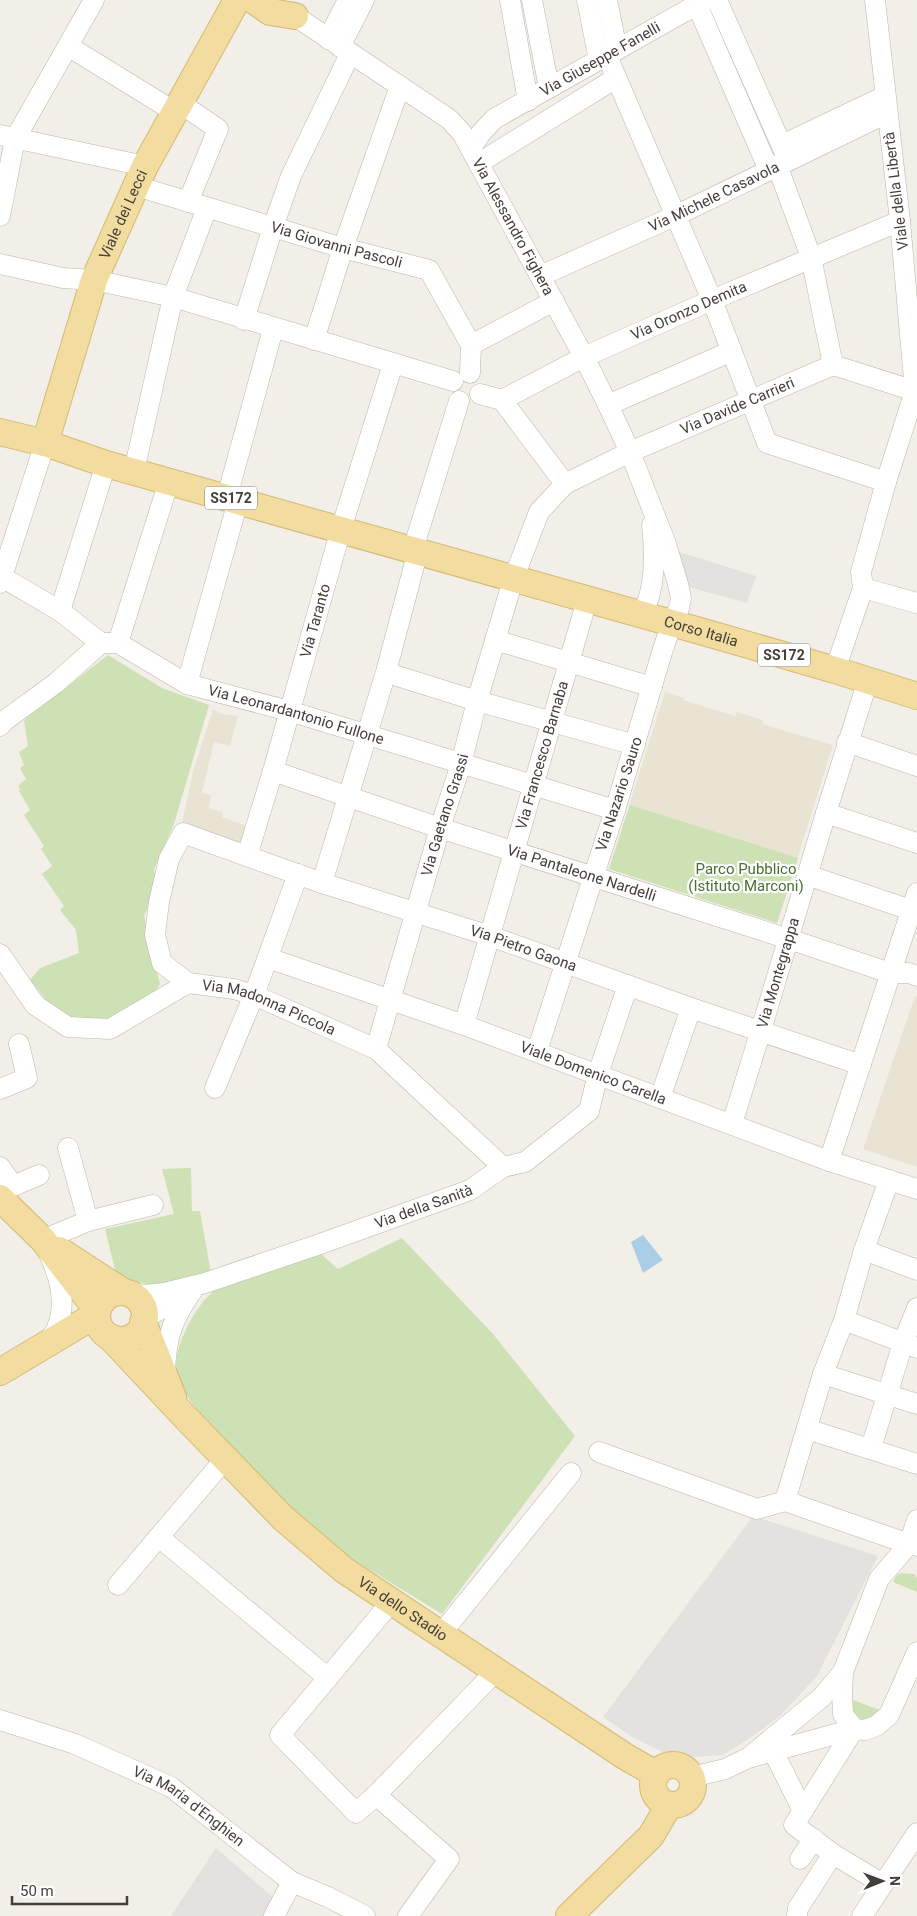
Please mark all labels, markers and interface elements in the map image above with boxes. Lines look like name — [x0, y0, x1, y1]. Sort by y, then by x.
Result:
street label: Via Giuseppe Fanelli — [537, 18, 663, 100]
street label: Viale della Libertà — [880, 131, 912, 251]
street label: Via Alessandro Fighera — [468, 155, 558, 298]
street label: Via Michele Casavola — [646, 158, 782, 236]
street label: Viale dei Lecci — [95, 167, 151, 262]
street label: Via Giovanni Pascoli — [269, 218, 404, 272]
street label: Via Oronzo Demita — [628, 277, 749, 344]
street label: Via Davide Carrieri — [678, 374, 797, 438]
road number: SS172 — [205, 486, 257, 509]
street label: Via Taranto — [296, 582, 334, 660]
street label: Corso Italia — [662, 612, 740, 651]
road number: SS172 — [758, 644, 810, 666]
street label: Via Francesco Barnaba — [512, 679, 572, 832]
street label: Via Leonardantonio Fullone — [206, 681, 386, 748]
street label: Via Nazario Sauro — [592, 734, 646, 854]
street label: Via Gaetano Grassi — [417, 752, 472, 878]
street label: Via Pantaleone Nardelli — [505, 841, 658, 905]
park label: Parco Pubblico (Istituto Marconi) — [688, 860, 804, 895]
street label: Via Montegrappa — [753, 915, 803, 1030]
street label: Via Pietro Gaona — [468, 921, 579, 975]
street label: Via Madonna Piccola — [201, 976, 338, 1039]
street label: Viale Domenico Carella — [518, 1038, 669, 1109]
street label: Via della Sanità — [372, 1181, 475, 1233]
street label: Via dello Stadio — [354, 1573, 451, 1645]
street label: Via Maria d'Enghien — [130, 1762, 248, 1850]
north arrow — [857, 1856, 907, 1906]
scale bar — [12, 1874, 128, 1906]
text: N — [887, 1876, 903, 1886]
text: 50 m — [20, 1882, 54, 1900]

